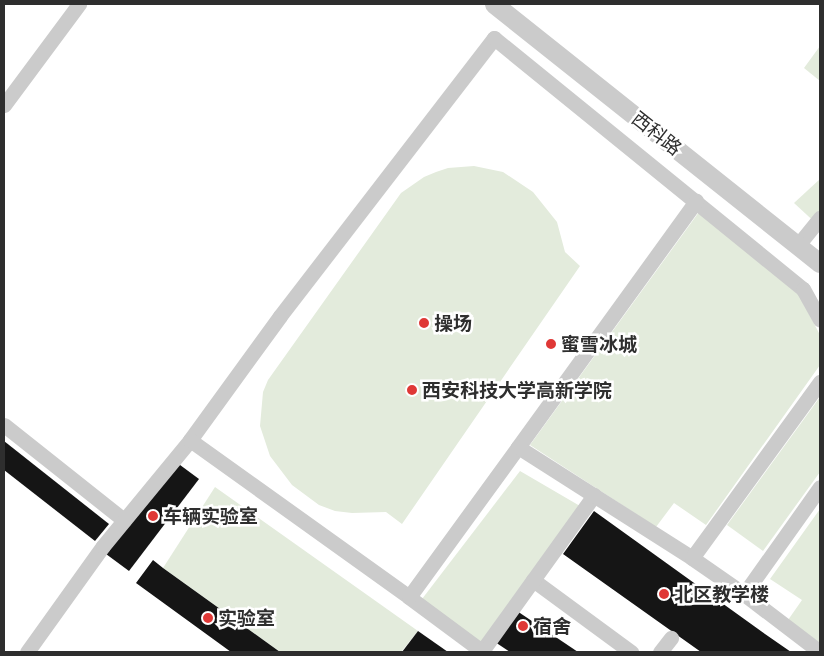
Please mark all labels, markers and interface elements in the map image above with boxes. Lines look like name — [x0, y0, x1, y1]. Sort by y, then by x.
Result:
street label: 西科路 — [628, 106, 686, 160]
place label: 操场 — [434, 312, 472, 334]
marker: 操场 — [418, 317, 430, 329]
place label: 蜜雪冰城 — [561, 333, 637, 355]
marker: 蜜雪冰城 — [545, 338, 557, 350]
place label: 西安科技大学高新学院 — [422, 379, 612, 401]
marker: 西安科技大学高新学院 — [406, 384, 418, 396]
place label: 车辆实验室 — [163, 505, 258, 527]
marker: 车辆实验室 — [147, 510, 159, 522]
place label: 北区教学楼 — [674, 583, 769, 605]
marker: 北区教学楼 — [658, 588, 670, 600]
place label: 实验室 — [218, 607, 275, 629]
marker: 实验室 — [202, 612, 214, 624]
place label: 宿舍 — [533, 615, 571, 637]
marker: 宿舍 — [517, 620, 529, 632]

